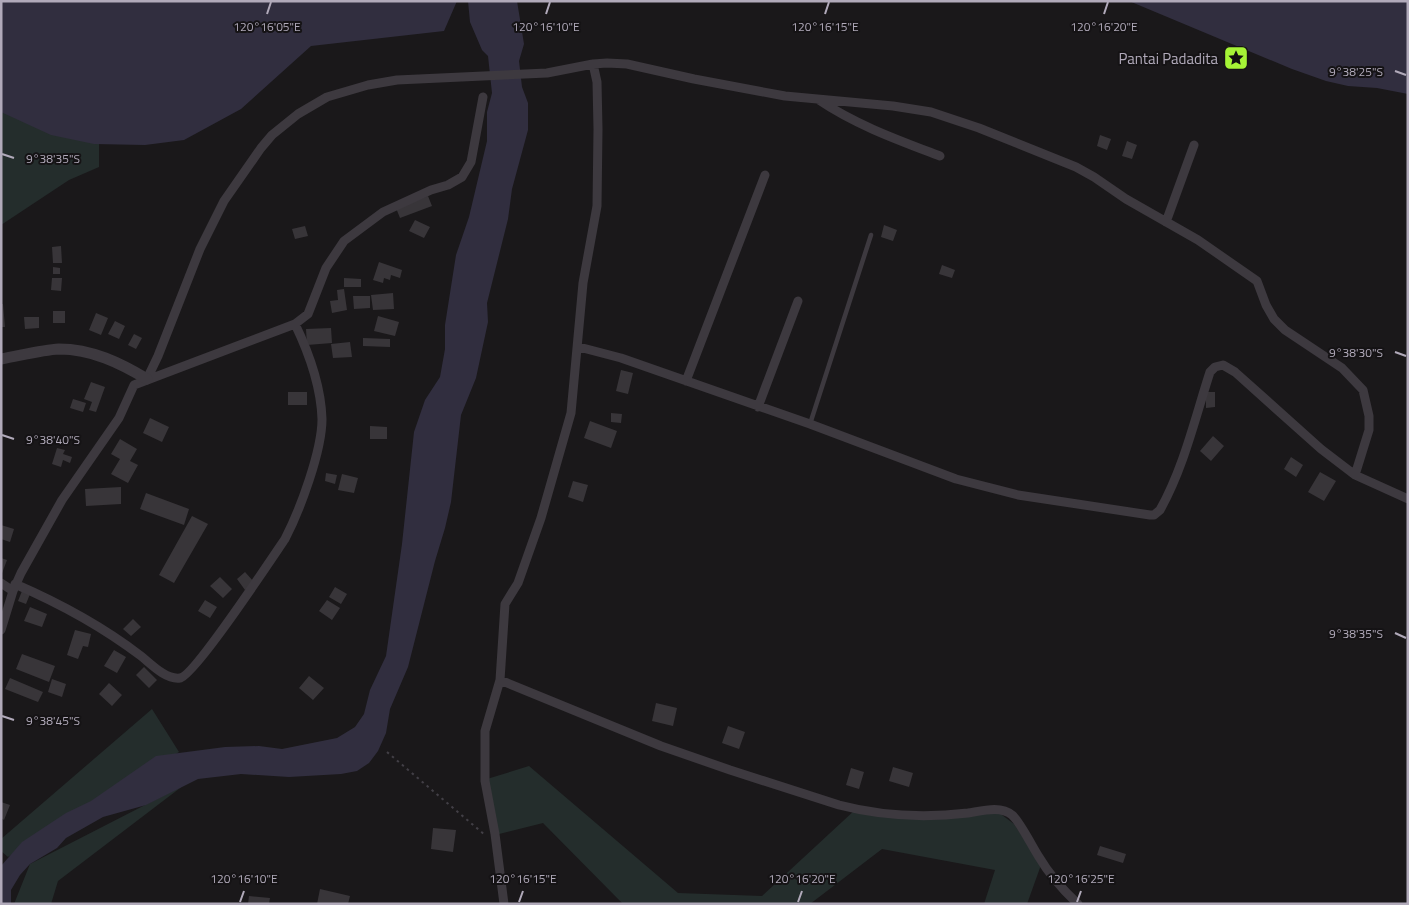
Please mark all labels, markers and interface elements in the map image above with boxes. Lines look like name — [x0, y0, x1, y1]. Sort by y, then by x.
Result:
text: 120°16'05"E — [233, 17, 301, 36]
text: 120°16'10"E — [512, 17, 580, 36]
text: 120°16'15"E — [791, 17, 859, 36]
text: 120°16'20"E — [1070, 17, 1138, 36]
place icon: Pantai Padadita — [1223, 45, 1249, 71]
place label: Pantai Padadita — [1119, 47, 1218, 70]
text: 9°38'25"S — [1329, 62, 1383, 81]
text: 9°38'35"S — [26, 149, 80, 168]
text: 9°38'30"S — [1329, 343, 1383, 362]
text: 9°38'40"S — [26, 430, 80, 449]
text: 9°38'35"S — [1329, 624, 1383, 643]
text: 9°38'45"S — [26, 711, 80, 730]
text: 120°16'10"E — [210, 869, 278, 888]
text: 120°16'15"E — [489, 869, 557, 888]
text: 120°16'20"E — [768, 869, 836, 888]
text: 120°16'25"E — [1047, 869, 1115, 888]

